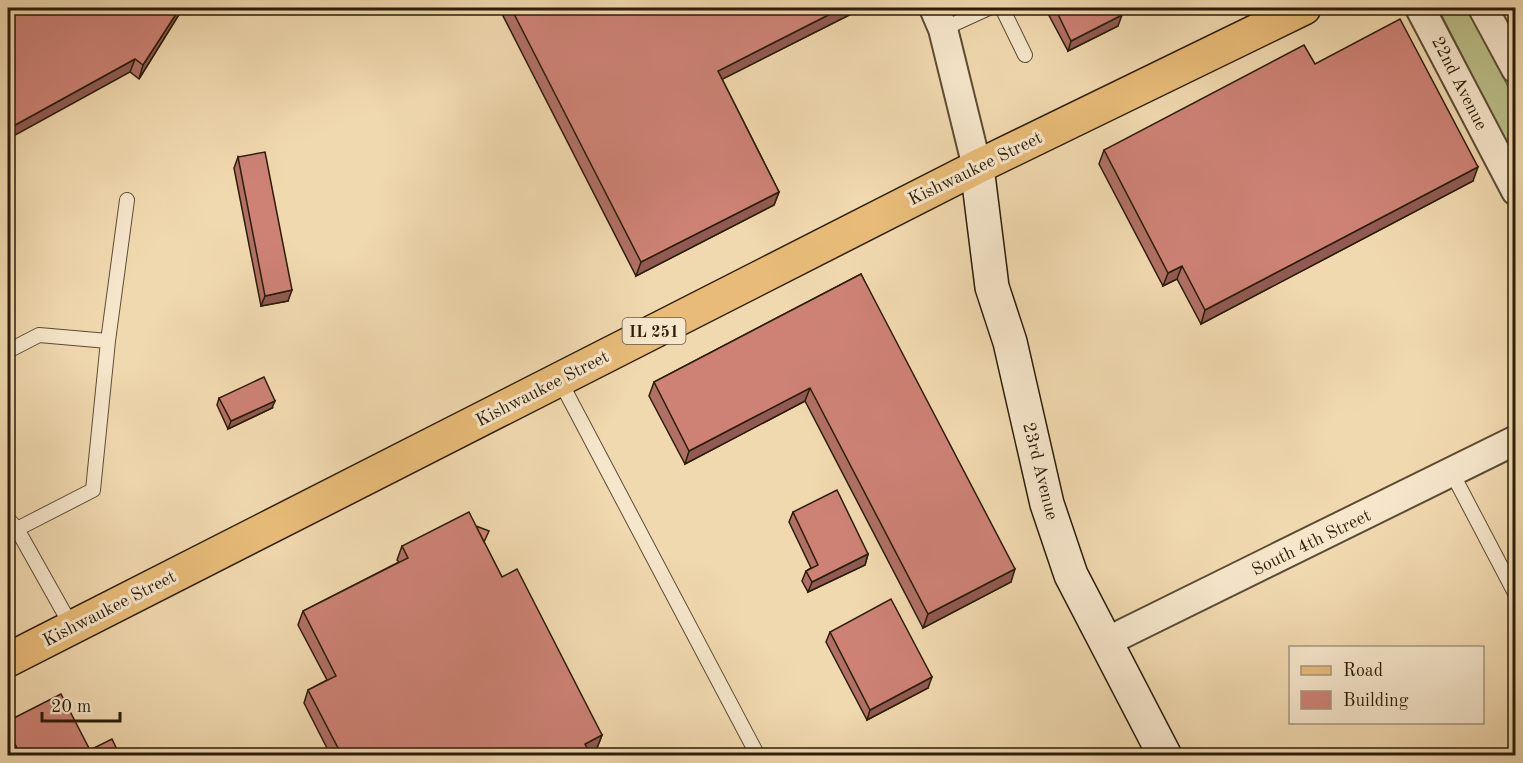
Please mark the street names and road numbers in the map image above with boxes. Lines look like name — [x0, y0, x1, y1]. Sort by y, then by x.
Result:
street label: 22nd Avenue — [1428, 34, 1490, 133]
street label: Kishwaukee Street — [906, 129, 1045, 209]
road number: IL 251 — [622, 318, 686, 344]
street label: Kishwaukee Street — [473, 348, 612, 430]
street label: 23rd Avenue — [1019, 421, 1061, 522]
street label: South 4th Street — [1249, 506, 1374, 580]
street label: Kishwaukee Street — [40, 568, 179, 650]

